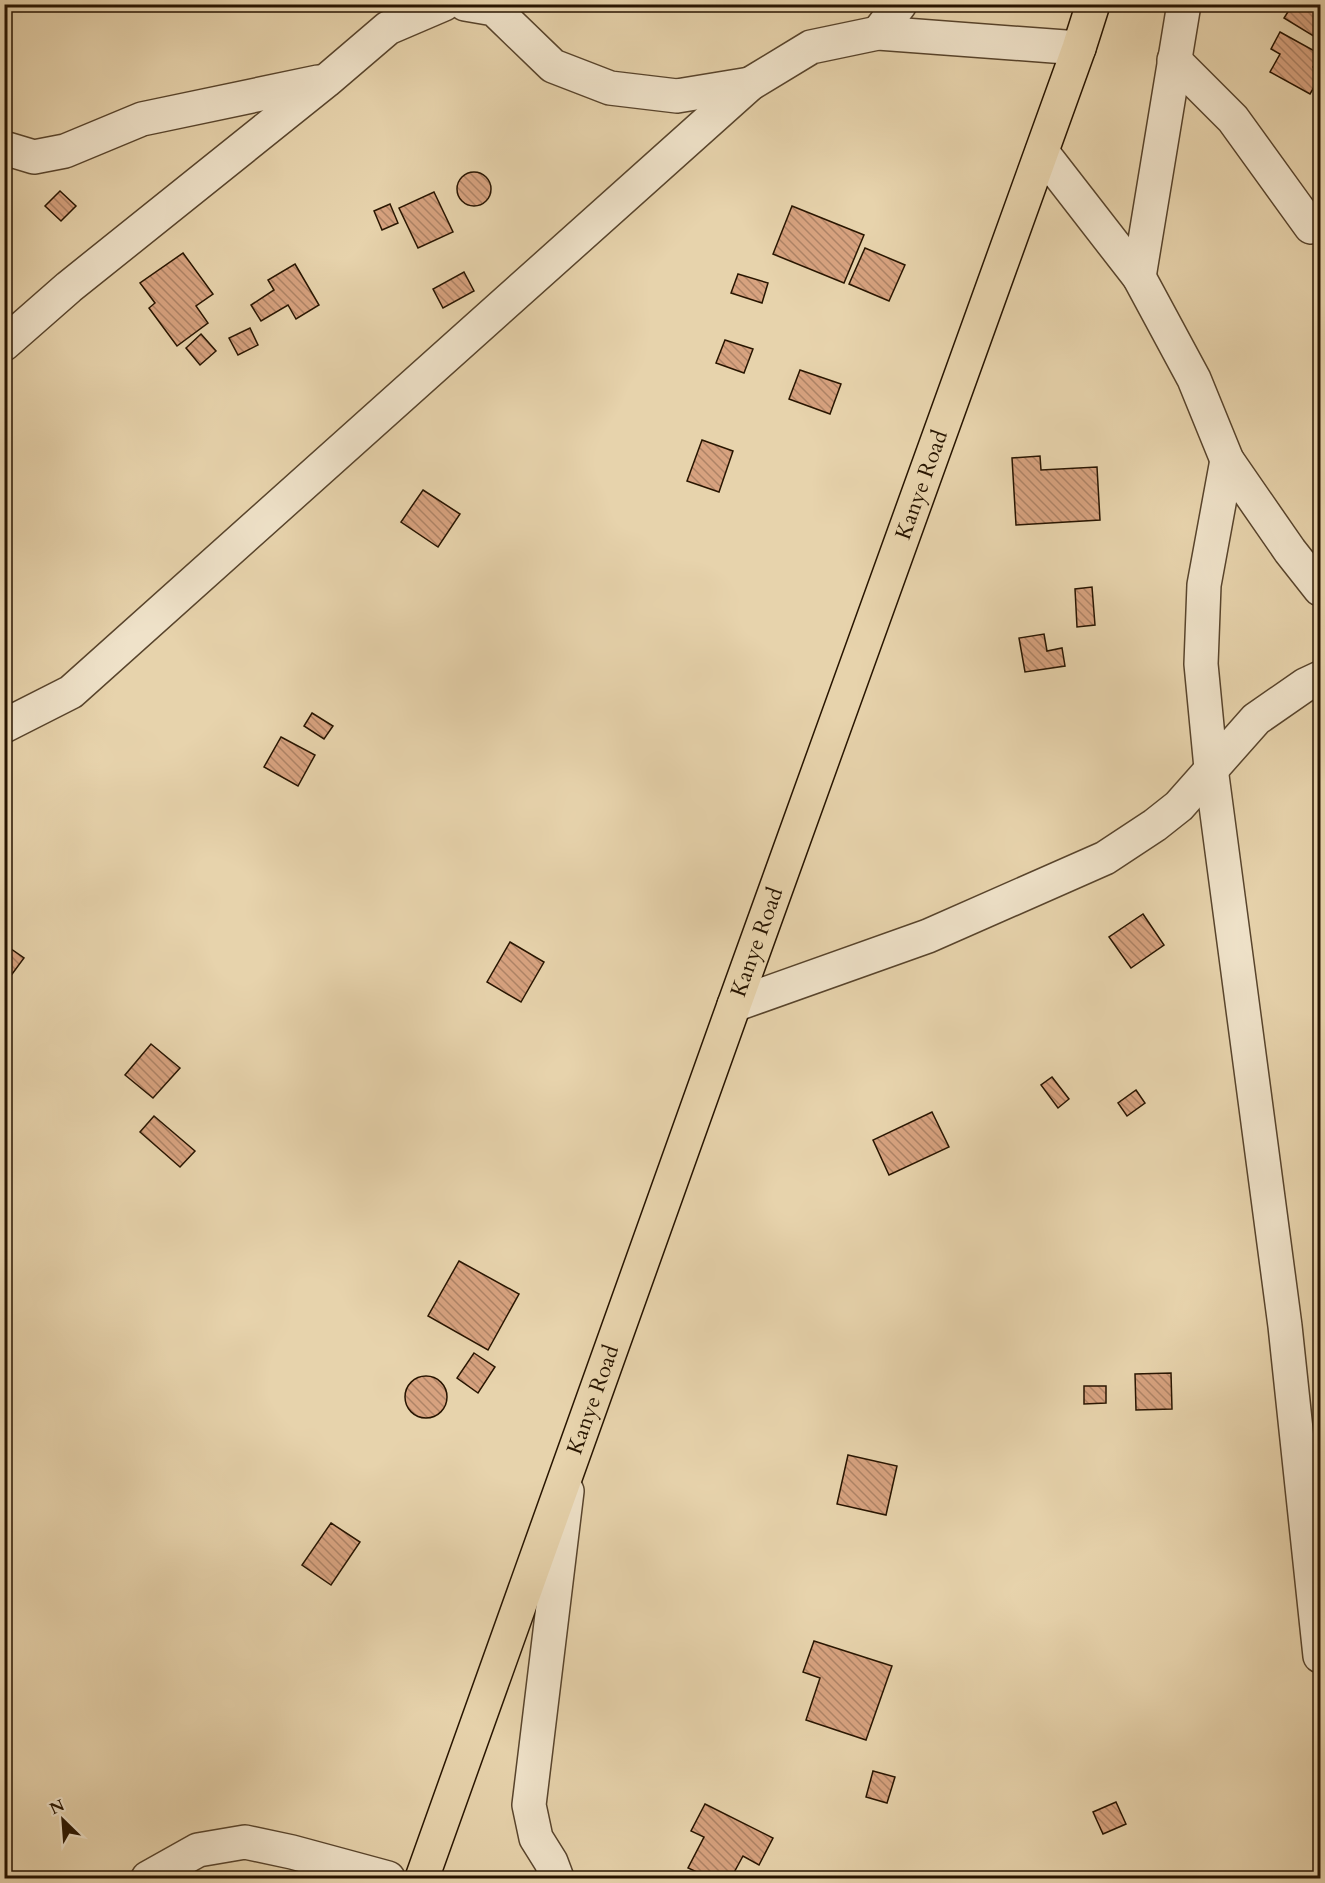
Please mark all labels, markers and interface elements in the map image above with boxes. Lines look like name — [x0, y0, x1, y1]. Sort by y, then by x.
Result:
street label: Kanye Road — [888, 426, 955, 544]
street label: Kanye Road — [723, 883, 790, 1001]
street label: Kanye Road — [560, 1340, 626, 1459]
north arrow — [33, 1790, 93, 1850]
text: N — [46, 1794, 68, 1820]

